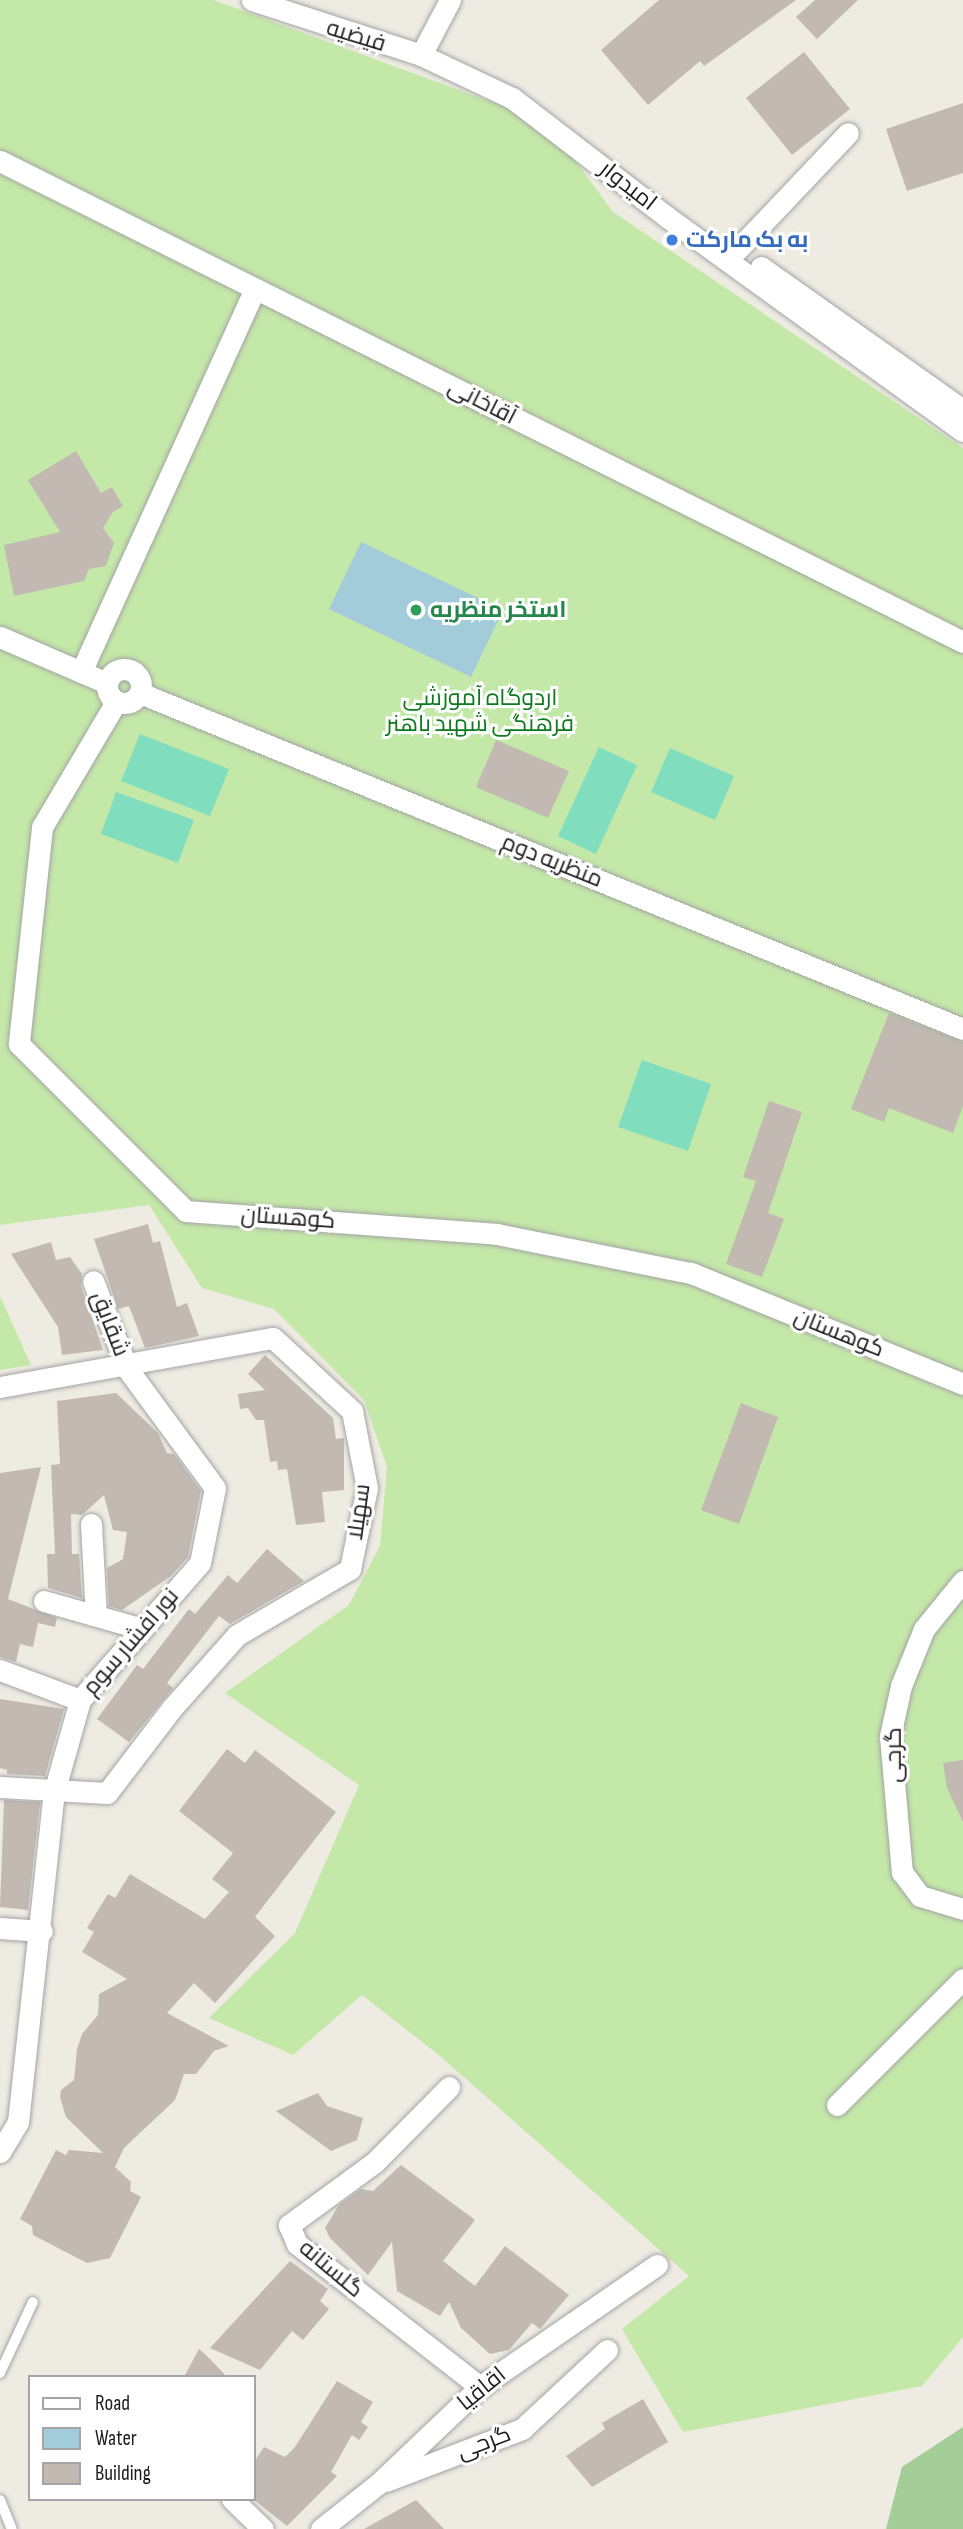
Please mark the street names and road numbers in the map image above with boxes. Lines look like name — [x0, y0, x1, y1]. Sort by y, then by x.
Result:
street label: فیضیه — [323, 14, 389, 58]
street label: امیدوار — [594, 155, 662, 217]
street label: آقاخانی — [443, 373, 521, 431]
street label: منظریه دوم — [497, 828, 607, 894]
street label: کوهستان — [240, 1201, 336, 1235]
street label: شقایق — [85, 1288, 135, 1360]
street label: کوهستان — [790, 1302, 888, 1364]
street label: سهیلا — [341, 1482, 377, 1542]
street label: نور افشار سوم — [77, 1583, 185, 1701]
street label: گرجی — [880, 1727, 908, 1783]
street label: گلستانه — [293, 2234, 369, 2304]
street label: اقاقیا — [452, 2361, 512, 2417]
street label: گرجی — [453, 2420, 515, 2466]

